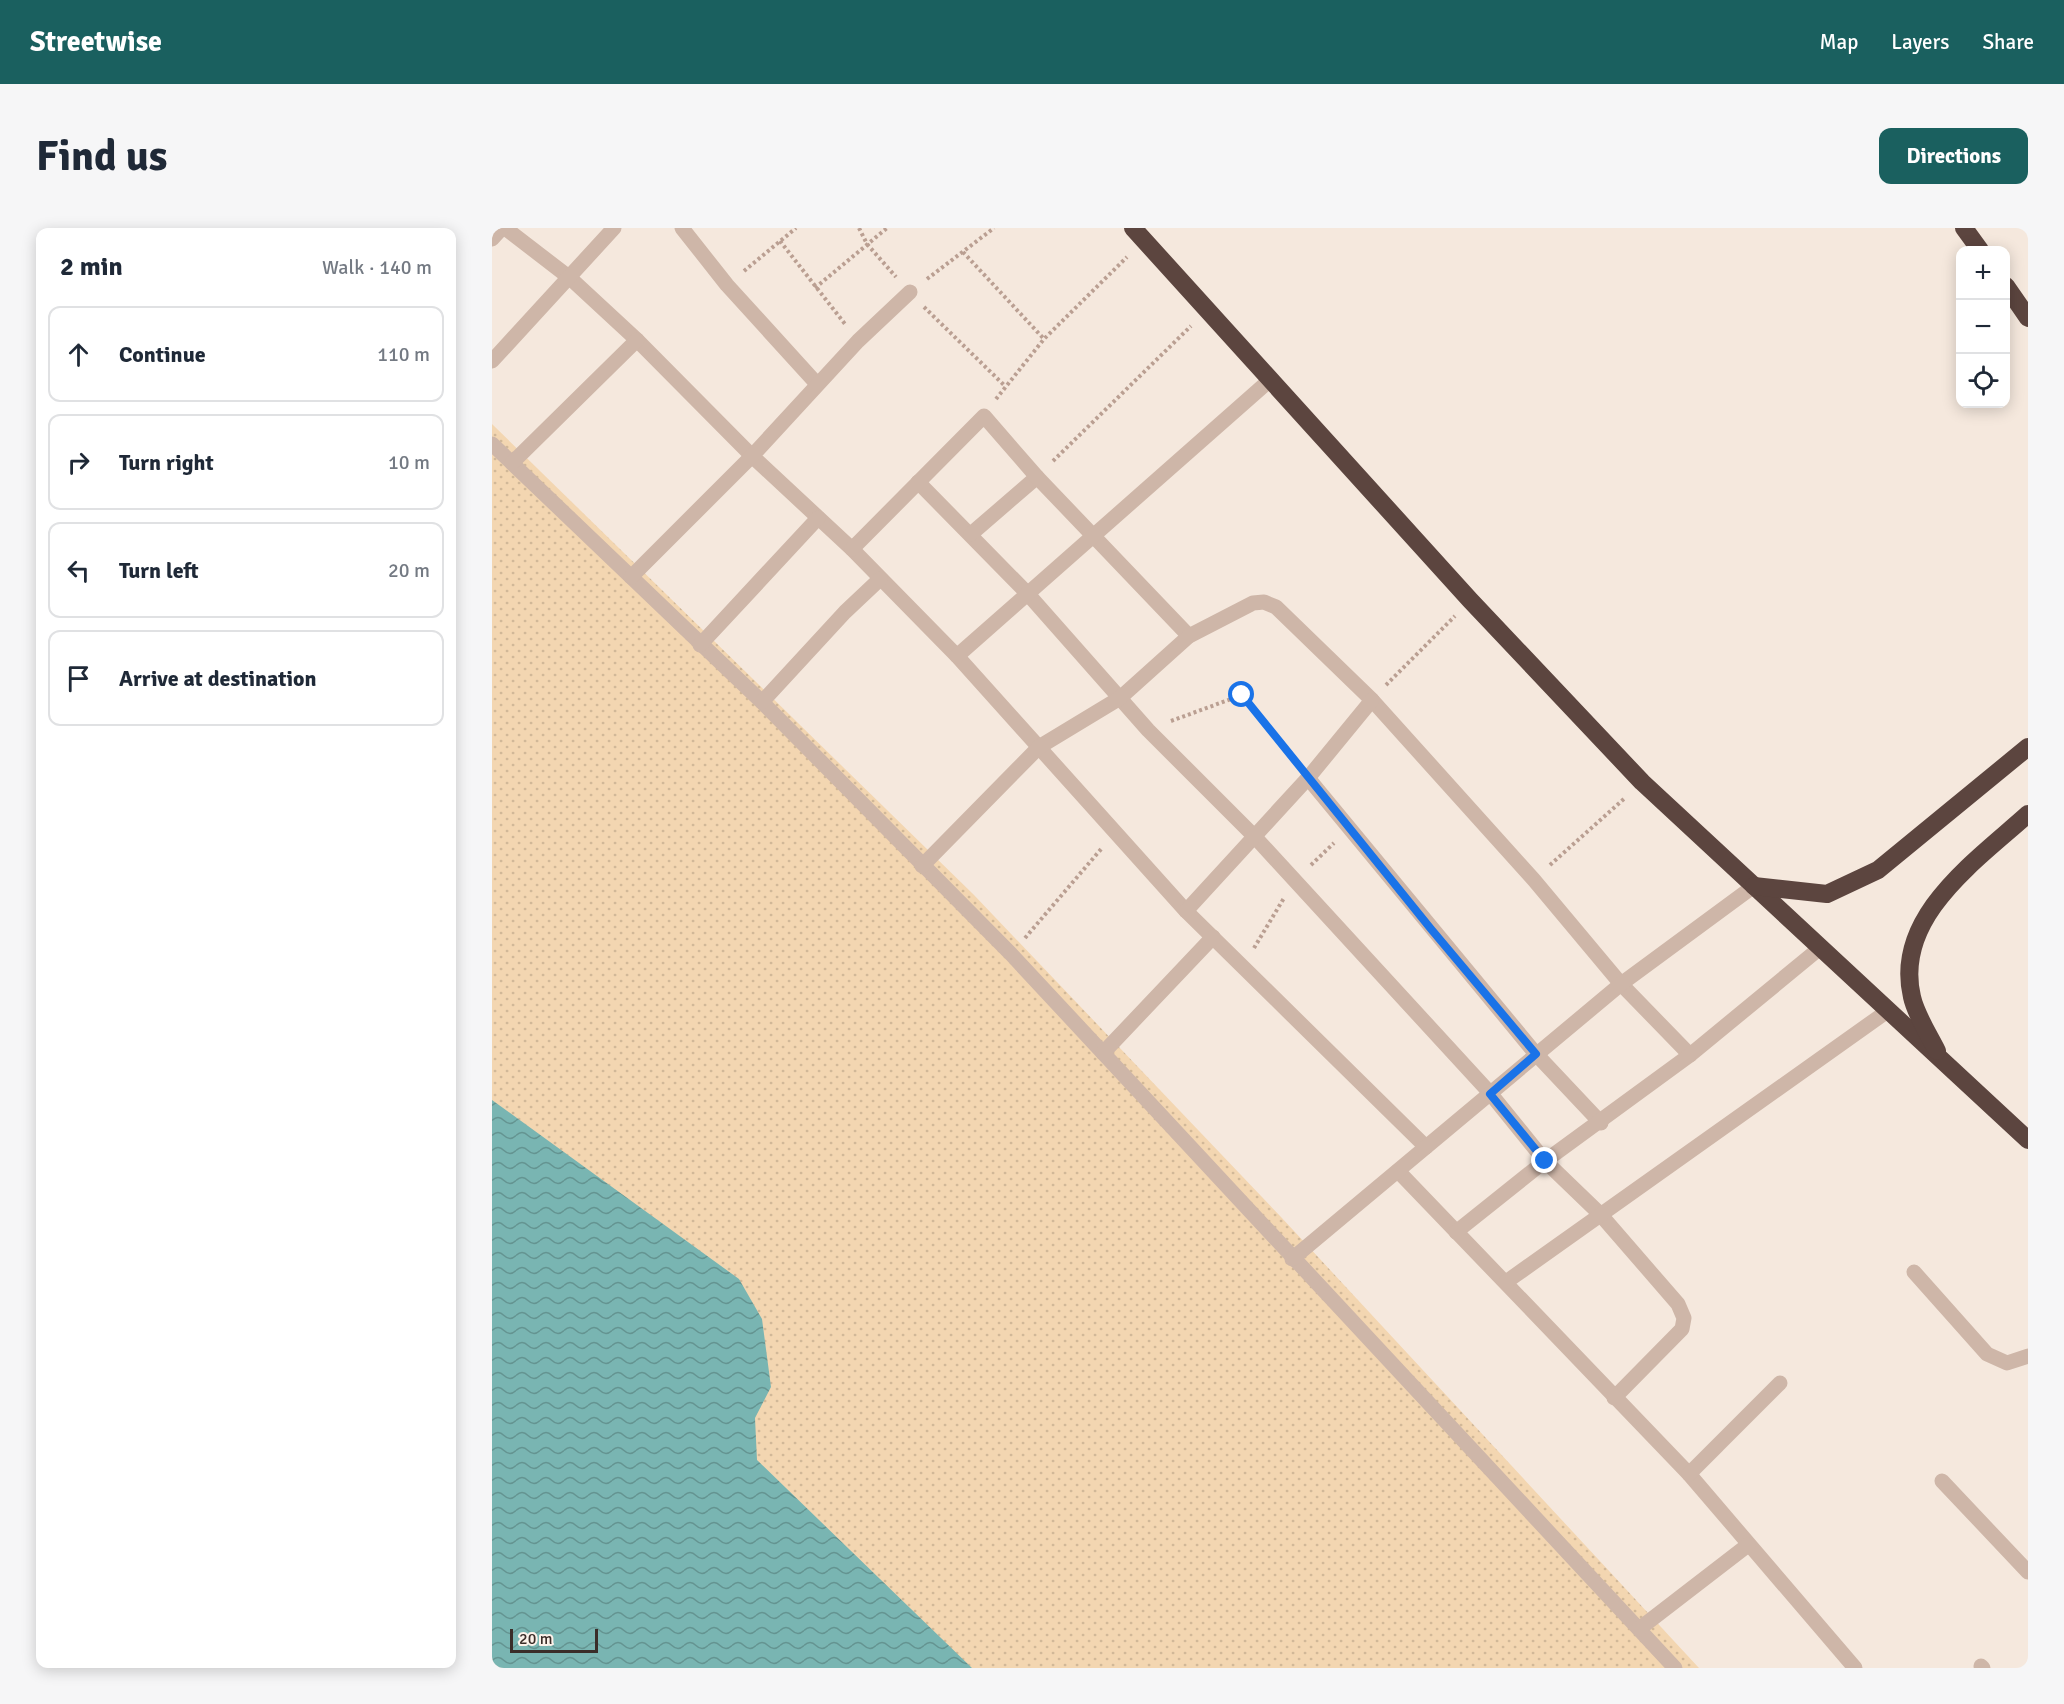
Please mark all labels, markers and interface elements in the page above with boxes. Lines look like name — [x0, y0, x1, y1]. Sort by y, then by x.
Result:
text: Streetwise — [30, 25, 162, 59]
text: Map — [1820, 29, 1858, 55]
text: Layers — [1891, 29, 1949, 55]
text: Share — [1982, 29, 2034, 55]
button: Directions — [1879, 128, 2028, 184]
text: Find us — [36, 131, 167, 182]
map controls — [1956, 246, 2010, 408]
button: + — [1956, 246, 2010, 300]
text: 2 min — [60, 251, 123, 283]
text: Walk · 140 m — [322, 255, 432, 280]
button: − — [1956, 300, 2010, 354]
icon: ahead — [62, 338, 95, 371]
text: Continue — [119, 341, 206, 368]
text: 110 m — [377, 342, 430, 367]
button: locate — [1956, 354, 2010, 408]
icon: right — [62, 446, 95, 479]
text: Turn right — [119, 449, 214, 476]
text: 10 m — [388, 450, 430, 475]
icon: left — [62, 554, 95, 587]
text: Turn left — [119, 557, 199, 584]
text: 20 m — [388, 558, 430, 583]
icon: arrive — [62, 662, 95, 695]
text: Arrive at destination — [119, 665, 316, 692]
route start — [1228, 681, 1254, 707]
route end — [1531, 1147, 1557, 1173]
scale bar — [510, 1626, 598, 1654]
text: 20 m — [519, 1629, 553, 1649]

